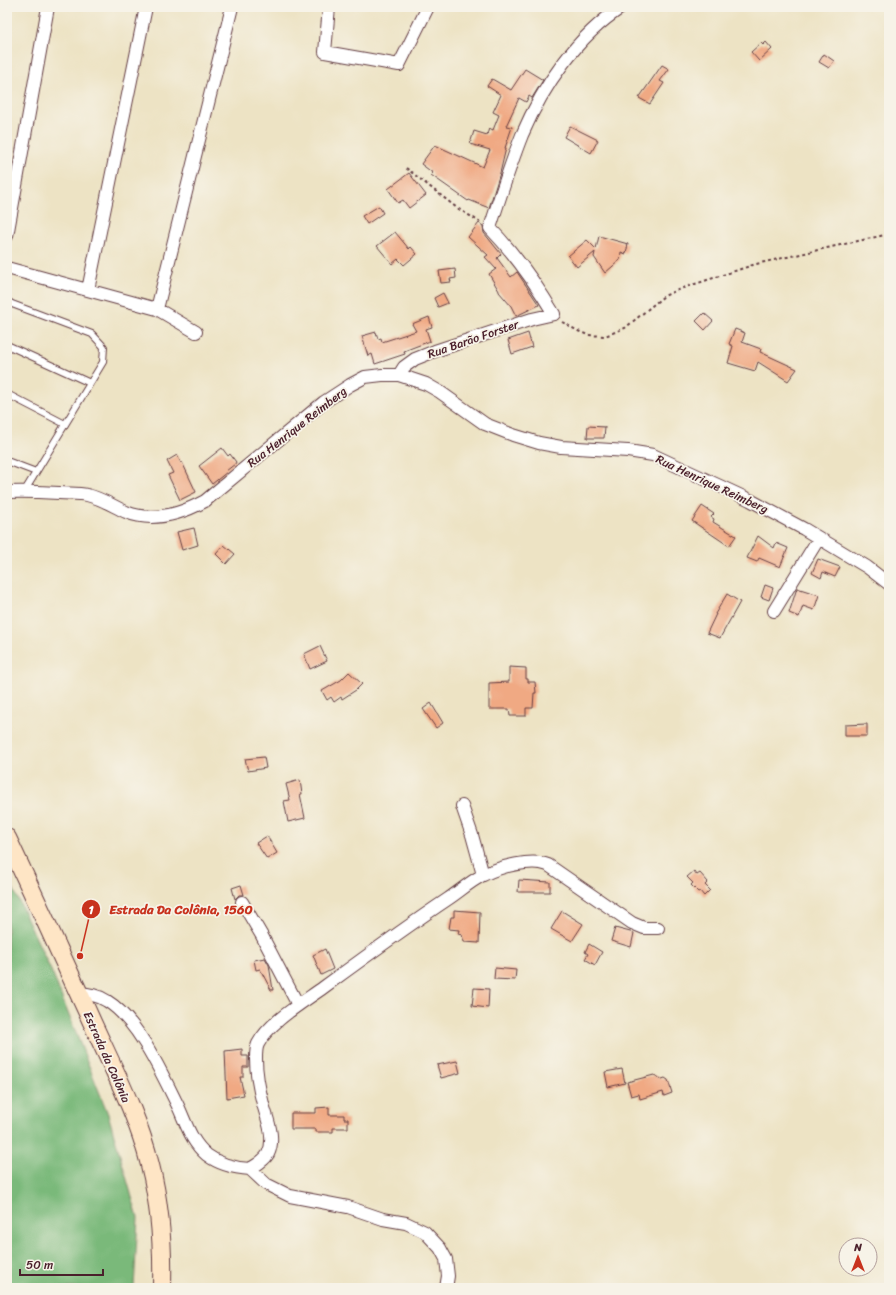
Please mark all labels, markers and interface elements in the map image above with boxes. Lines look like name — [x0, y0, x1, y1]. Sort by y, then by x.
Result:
street label: Rua Barão Forster — [424, 313, 523, 365]
street label: Rua Henrique Reimberg — [242, 381, 352, 473]
street label: Rua Henrique Reimberg — [652, 448, 772, 520]
callout: Estrada Da Colônia, 1560 — [81, 897, 261, 922]
text: Estrada Da Colônia, 1560 — [109, 898, 253, 921]
text: 1 — [88, 899, 94, 921]
street label: Estrada da Colônia — [77, 1008, 137, 1106]
north arrow — [838, 1237, 878, 1277]
text: N — [853, 1238, 862, 1257]
scale bar — [20, 1251, 103, 1277]
text: 50 m — [26, 1254, 53, 1276]

